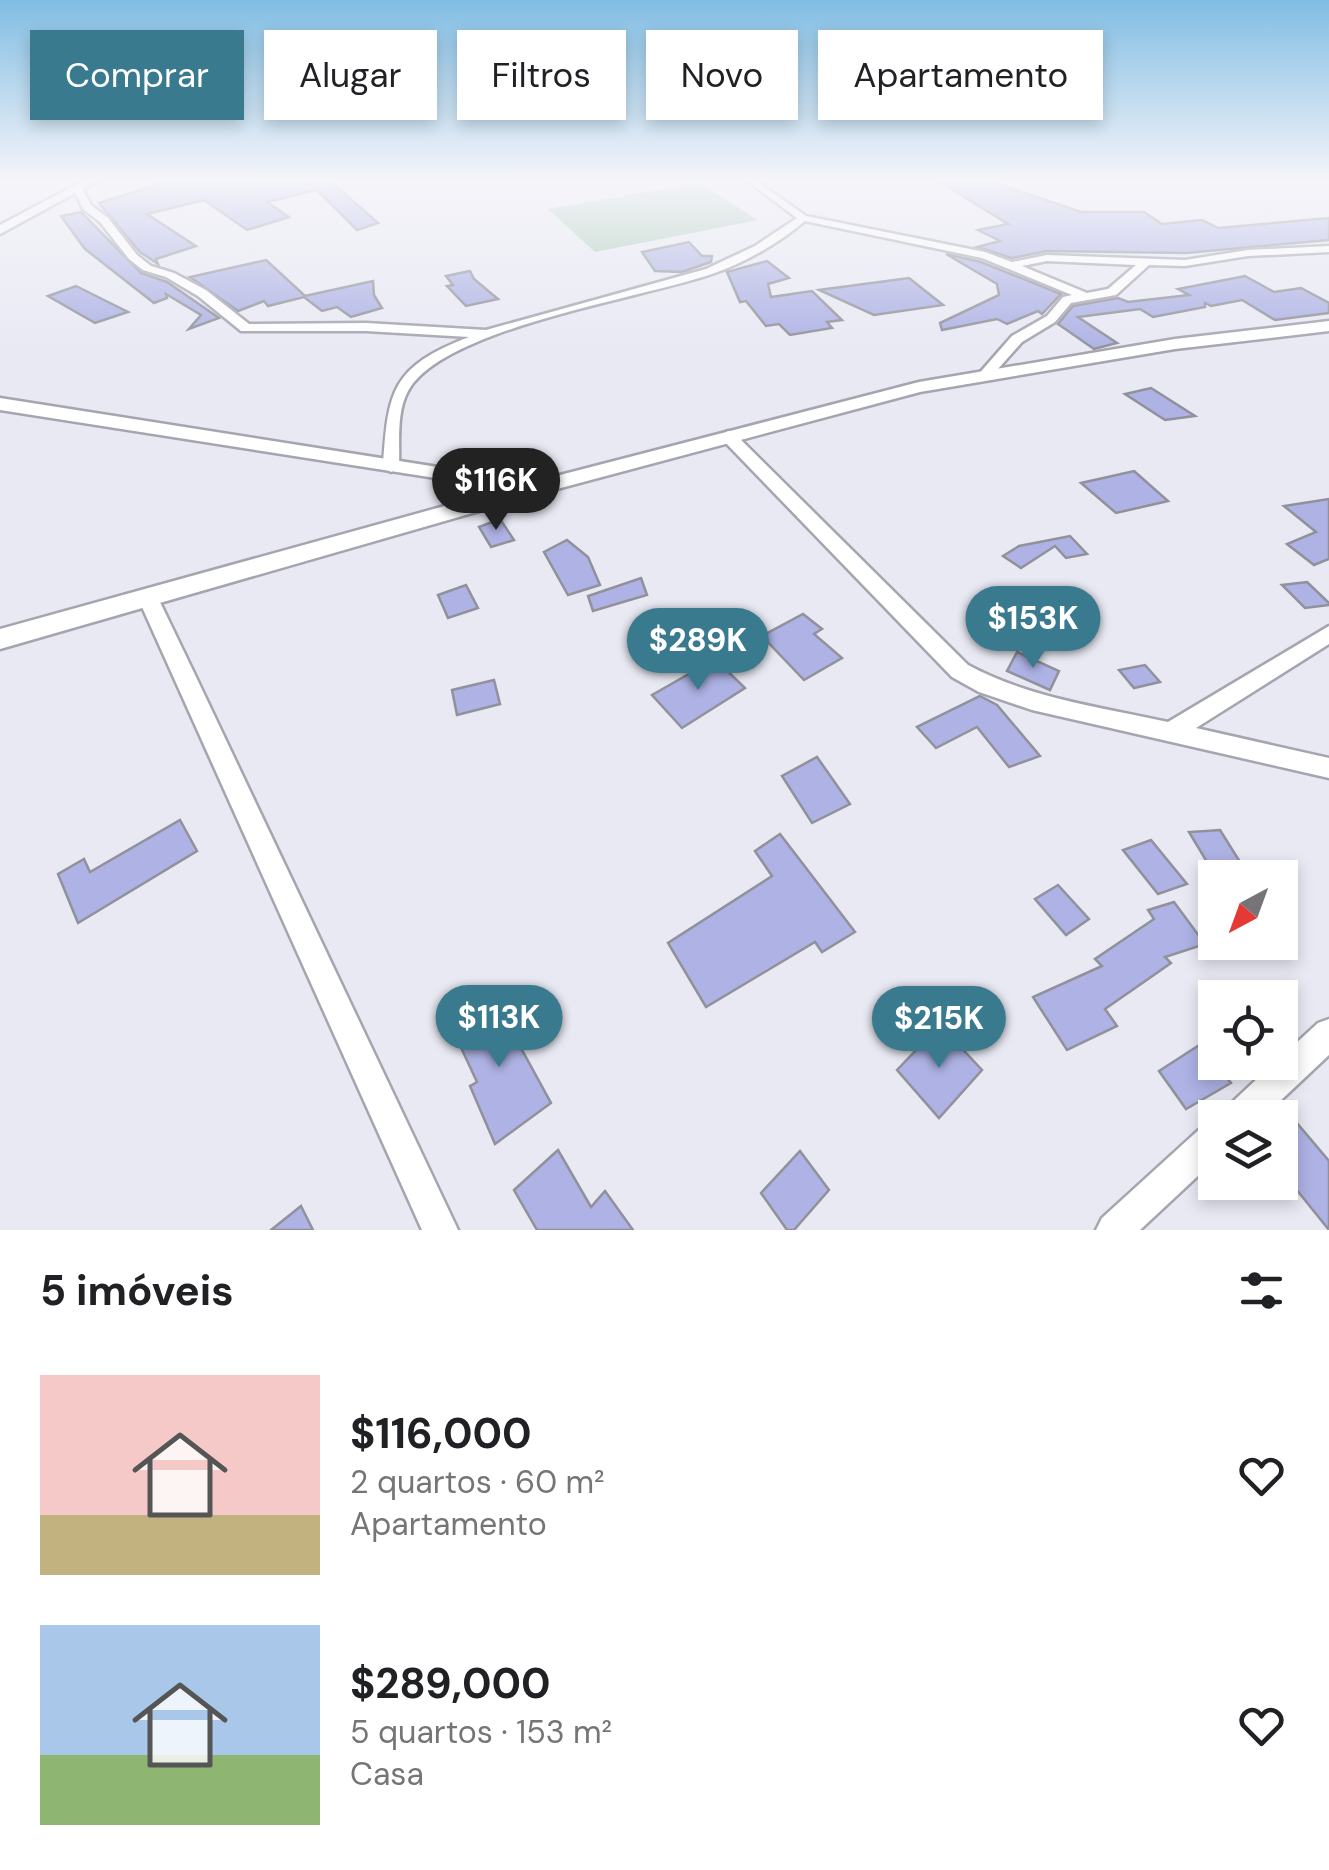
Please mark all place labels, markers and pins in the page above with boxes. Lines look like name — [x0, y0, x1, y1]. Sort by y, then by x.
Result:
pin: $116K — [426, 448, 566, 533]
pin: $153K — [963, 586, 1103, 671]
pin: $289K — [628, 608, 768, 693]
pin: $113K — [429, 985, 569, 1070]
pin: $215K — [869, 986, 1009, 1071]

